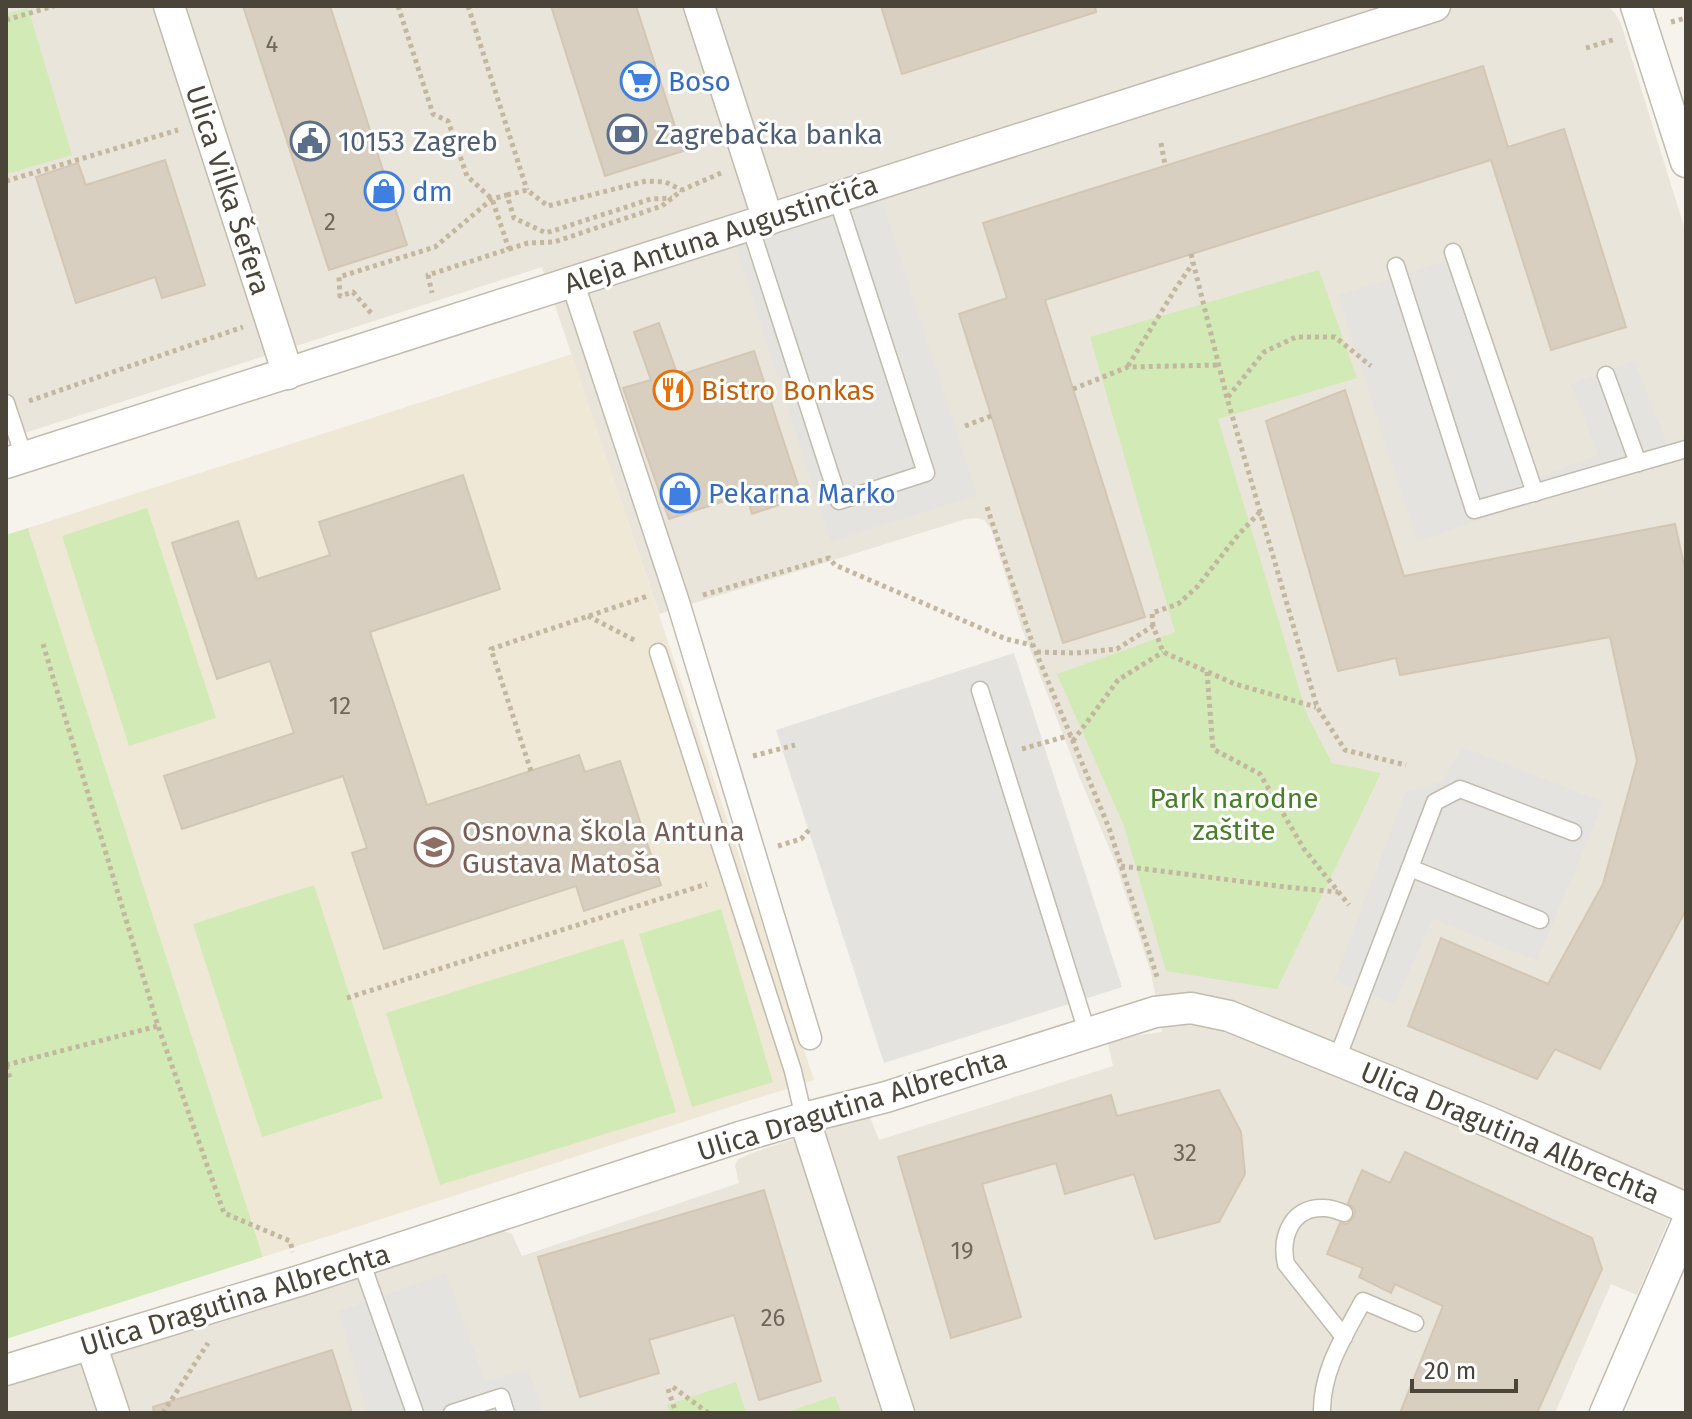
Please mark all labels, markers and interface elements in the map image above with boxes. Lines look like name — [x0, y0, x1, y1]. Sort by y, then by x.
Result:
house number: 4 — [266, 30, 279, 58]
supermarket icon: Boso — [619, 60, 661, 102]
place label: Boso — [668, 65, 731, 98]
street label: Ulica Vilka Šefera — [179, 81, 277, 299]
bank icon: Zagrebačka banka — [606, 113, 648, 155]
place label: Zagrebačka banka — [655, 118, 883, 151]
public building icon: 10153 Zagreb — [289, 120, 331, 162]
place label: 10153 Zagreb — [338, 125, 498, 158]
street label: Aleja Antuna Augustinčića — [560, 168, 882, 300]
shop icon: dm — [363, 170, 405, 212]
place label: dm — [412, 175, 453, 208]
house number: 2 — [324, 208, 336, 236]
restaurant icon: Bistro Bonkas — [652, 369, 694, 411]
place label: Bistro Bonkas — [701, 374, 875, 407]
shop icon: Pekarna Marko — [659, 472, 701, 514]
place label: Pekarna Marko — [708, 477, 896, 510]
house number: 12 — [329, 692, 351, 720]
park label: Park narodne zaštite — [1150, 782, 1318, 847]
place label: Osnovna škola Antuna Gustava Matoša — [462, 815, 745, 880]
school or university icon: Osnovna škola Antuna Gustava Matoša — [413, 826, 455, 868]
street label: Ulica Dragutina Albrechta — [693, 1042, 1011, 1168]
street label: Ulica Dragutina Albrechta — [1355, 1055, 1665, 1211]
house number: 32 — [1173, 1139, 1197, 1167]
street label: Ulica Dragutina Albrechta — [76, 1237, 394, 1363]
house number: 19 — [951, 1237, 974, 1265]
house number: 26 — [761, 1304, 785, 1332]
scale bar — [1412, 1343, 1516, 1393]
text: 20 m — [1424, 1357, 1476, 1385]

